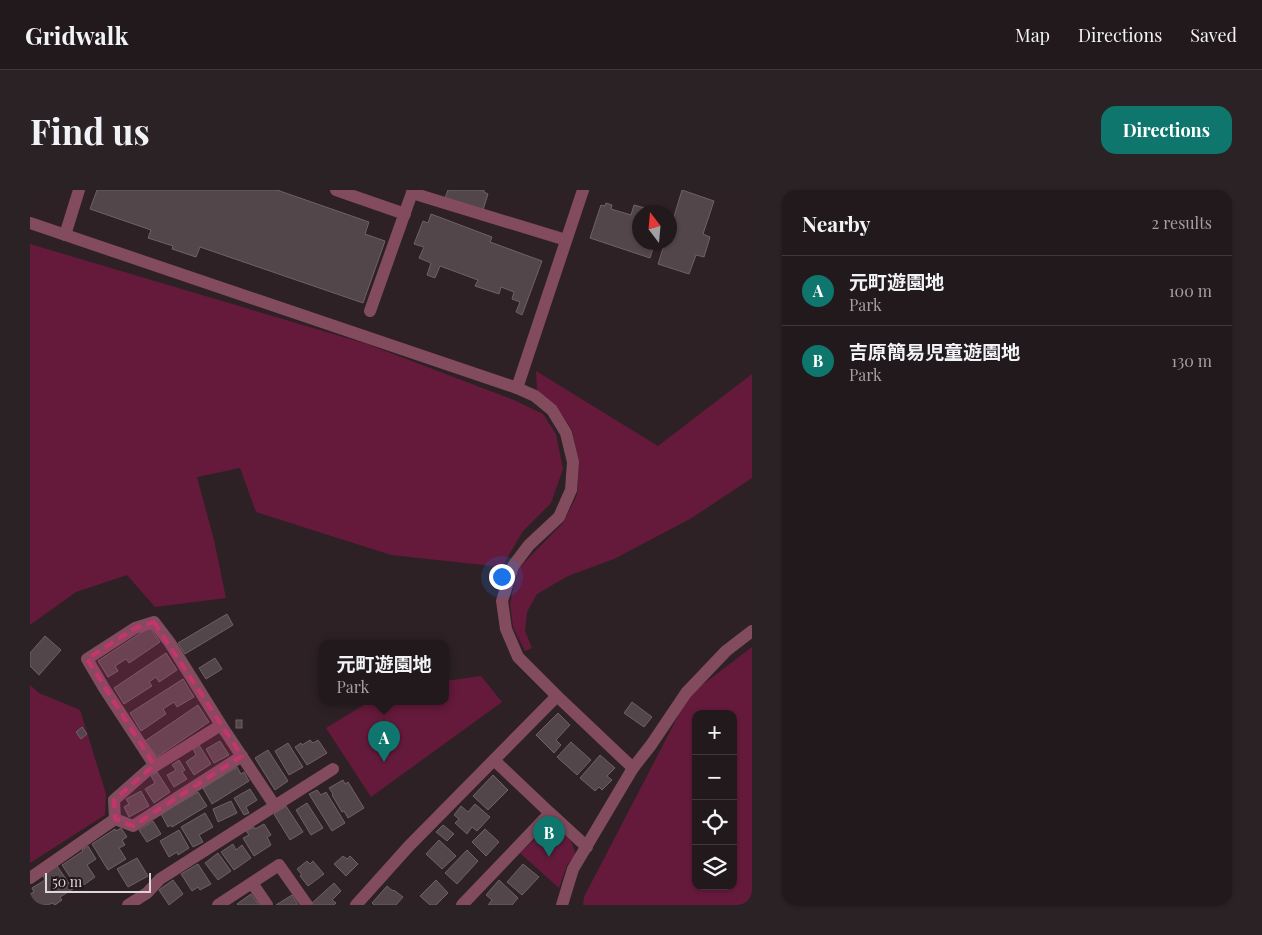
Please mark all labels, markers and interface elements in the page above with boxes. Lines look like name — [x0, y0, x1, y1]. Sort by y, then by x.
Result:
text: Gridwalk — [25, 19, 128, 51]
text: Map — [1015, 23, 1050, 47]
text: Directions — [1078, 23, 1162, 47]
text: Saved — [1190, 23, 1237, 47]
button: Directions — [1101, 106, 1232, 154]
text: Find us — [30, 107, 150, 154]
north arrow — [632, 205, 677, 250]
text: Nearby — [802, 209, 871, 237]
text: 2 results — [1152, 212, 1212, 233]
text: 元町遊園地 — [849, 268, 944, 294]
text: A — [813, 280, 823, 301]
text: 100 m — [1169, 280, 1212, 301]
text: Park — [849, 294, 882, 315]
text: 吉原簡易児童遊園地 — [849, 338, 1020, 364]
text: B — [813, 350, 823, 371]
text: 130 m — [1171, 350, 1212, 371]
text: Park — [849, 364, 882, 385]
your location — [489, 564, 515, 590]
popup — [319, 640, 449, 705]
text: 元町遊園地 — [336, 650, 432, 676]
text: Park — [336, 676, 369, 697]
map controls — [692, 710, 737, 890]
button: + — [692, 710, 737, 755]
pin: A — [368, 721, 400, 762]
button: − — [692, 755, 737, 800]
button: locate — [692, 800, 737, 845]
pin: B — [533, 816, 565, 857]
button: layers — [692, 845, 737, 890]
scale bar — [45, 870, 151, 893]
text: 50 m — [52, 872, 82, 891]

